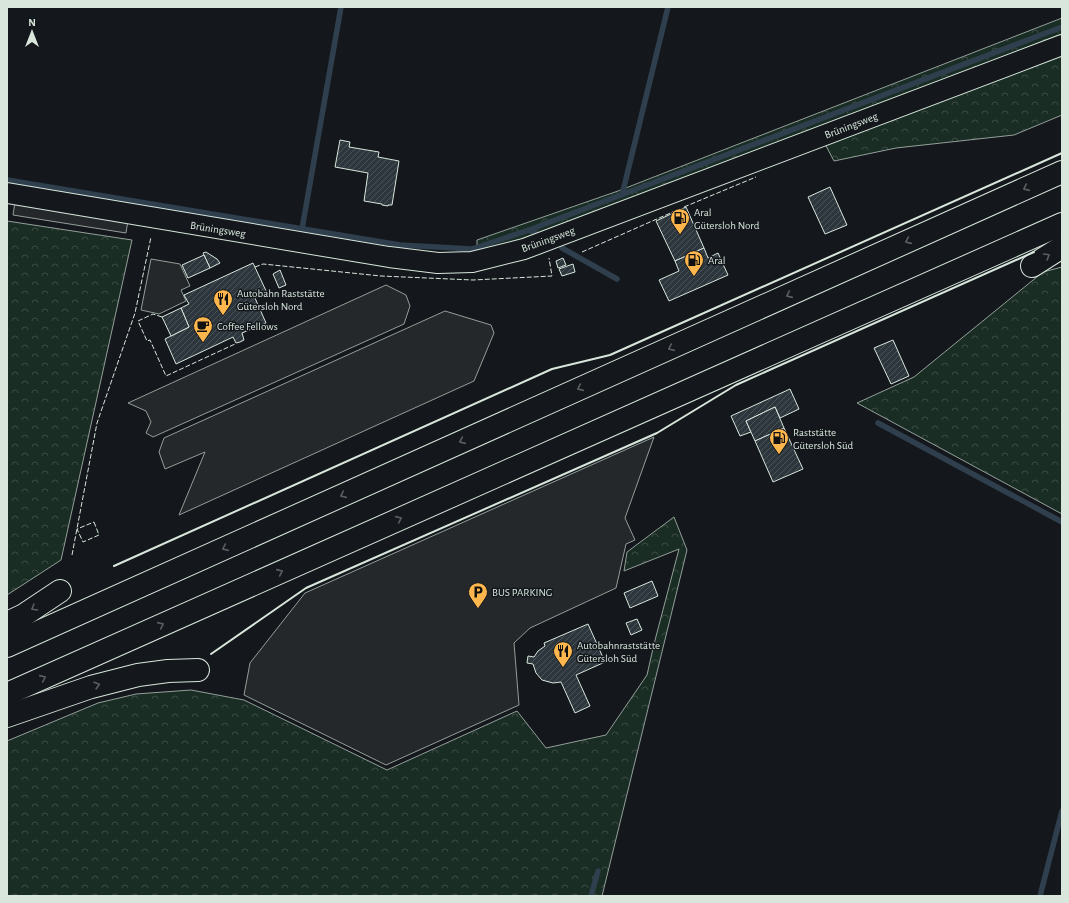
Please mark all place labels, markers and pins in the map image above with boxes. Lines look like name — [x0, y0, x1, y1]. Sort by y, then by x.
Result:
fuel station icon: Aral Gütersloh Nord — [669, 207, 691, 235]
place label: Aral Gütersloh Nord — [694, 207, 760, 231]
fuel station icon: Aral — [683, 249, 705, 277]
place label: Aral — [708, 255, 726, 266]
restaurant icon: Autobahn Raststätte Gütersloh Nord — [212, 288, 234, 316]
place label: Autobahn Raststätte Gütersloh Nord — [237, 288, 324, 312]
cafe icon: Coffee Fellows — [192, 315, 214, 343]
place label: Coffee Fellows — [217, 321, 278, 332]
fuel station icon: Raststätte Gütersloh Süd — [768, 427, 790, 455]
place label: Raststätte Gütersloh Süd — [793, 427, 853, 451]
parking icon: BUS PARKING — [467, 581, 489, 609]
place label: BUS PARKING — [492, 587, 552, 598]
restaurant icon: Autobahnraststätte Gütersloh Süd — [552, 640, 574, 668]
place label: Autobahnraststätte Gütersloh Süd — [577, 640, 660, 664]

